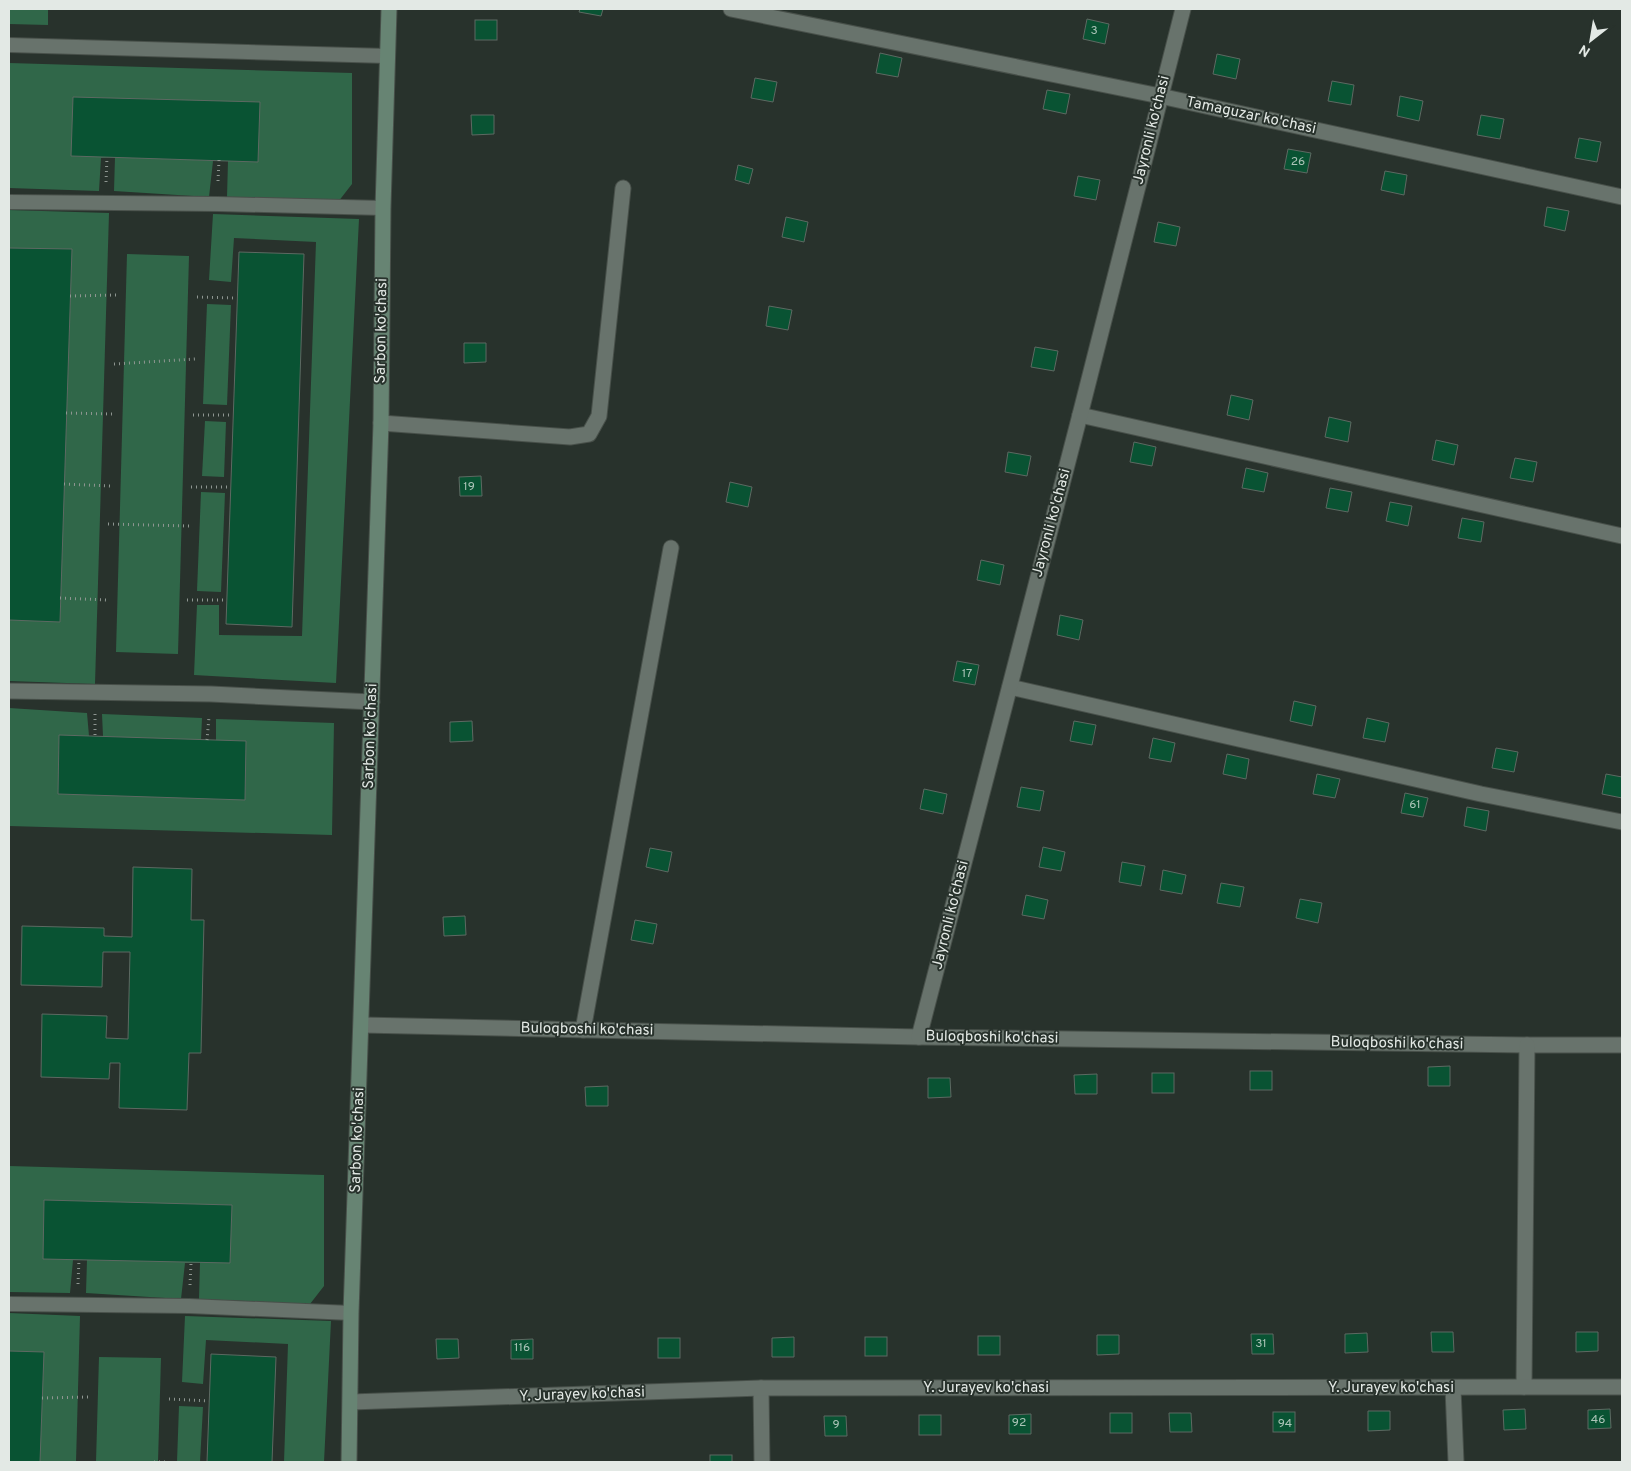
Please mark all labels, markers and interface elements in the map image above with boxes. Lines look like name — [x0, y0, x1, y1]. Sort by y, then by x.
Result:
north arrow — [1566, 15, 1616, 65]
house number: 3 — [1090, 23, 1098, 39]
text: N — [1576, 40, 1594, 60]
street label: Jayronli ko'chasi — [1129, 74, 1175, 186]
street label: Tamaguzar ko'chasi — [1184, 93, 1318, 139]
house number: 26 — [1291, 154, 1305, 170]
street label: Sarbon ko'chasi — [372, 278, 392, 384]
street label: Jayronli ko'chasi — [1028, 467, 1076, 579]
house number: 19 — [463, 479, 475, 495]
house number: 17 — [962, 666, 972, 682]
street label: Sarbon ko'chasi — [360, 683, 382, 789]
house number: 61 — [1409, 797, 1421, 813]
street label: Jayronli ko'chasi — [928, 859, 974, 971]
street label: Buloqboshi ko'chasi — [520, 1019, 654, 1041]
street label: Buloqboshi ko'chasi — [925, 1027, 1059, 1049]
street label: Buloqboshi ko'chasi — [1330, 1033, 1464, 1055]
street label: Sarbon ko'chasi — [347, 1087, 369, 1193]
house number: 31 — [1255, 1336, 1267, 1352]
house number: 116 — [514, 1340, 530, 1356]
street label: Y. Jurayev ko'chasi — [923, 1379, 1049, 1398]
street label: Y. Jurayev ko'chasi — [1328, 1379, 1454, 1398]
street label: Y. Jurayev ko'chasi — [519, 1383, 645, 1407]
house number: 46 — [1591, 1412, 1605, 1428]
house number: 92 — [1012, 1415, 1026, 1431]
house number: 94 — [1278, 1416, 1292, 1432]
house number: 9 — [832, 1417, 840, 1433]

